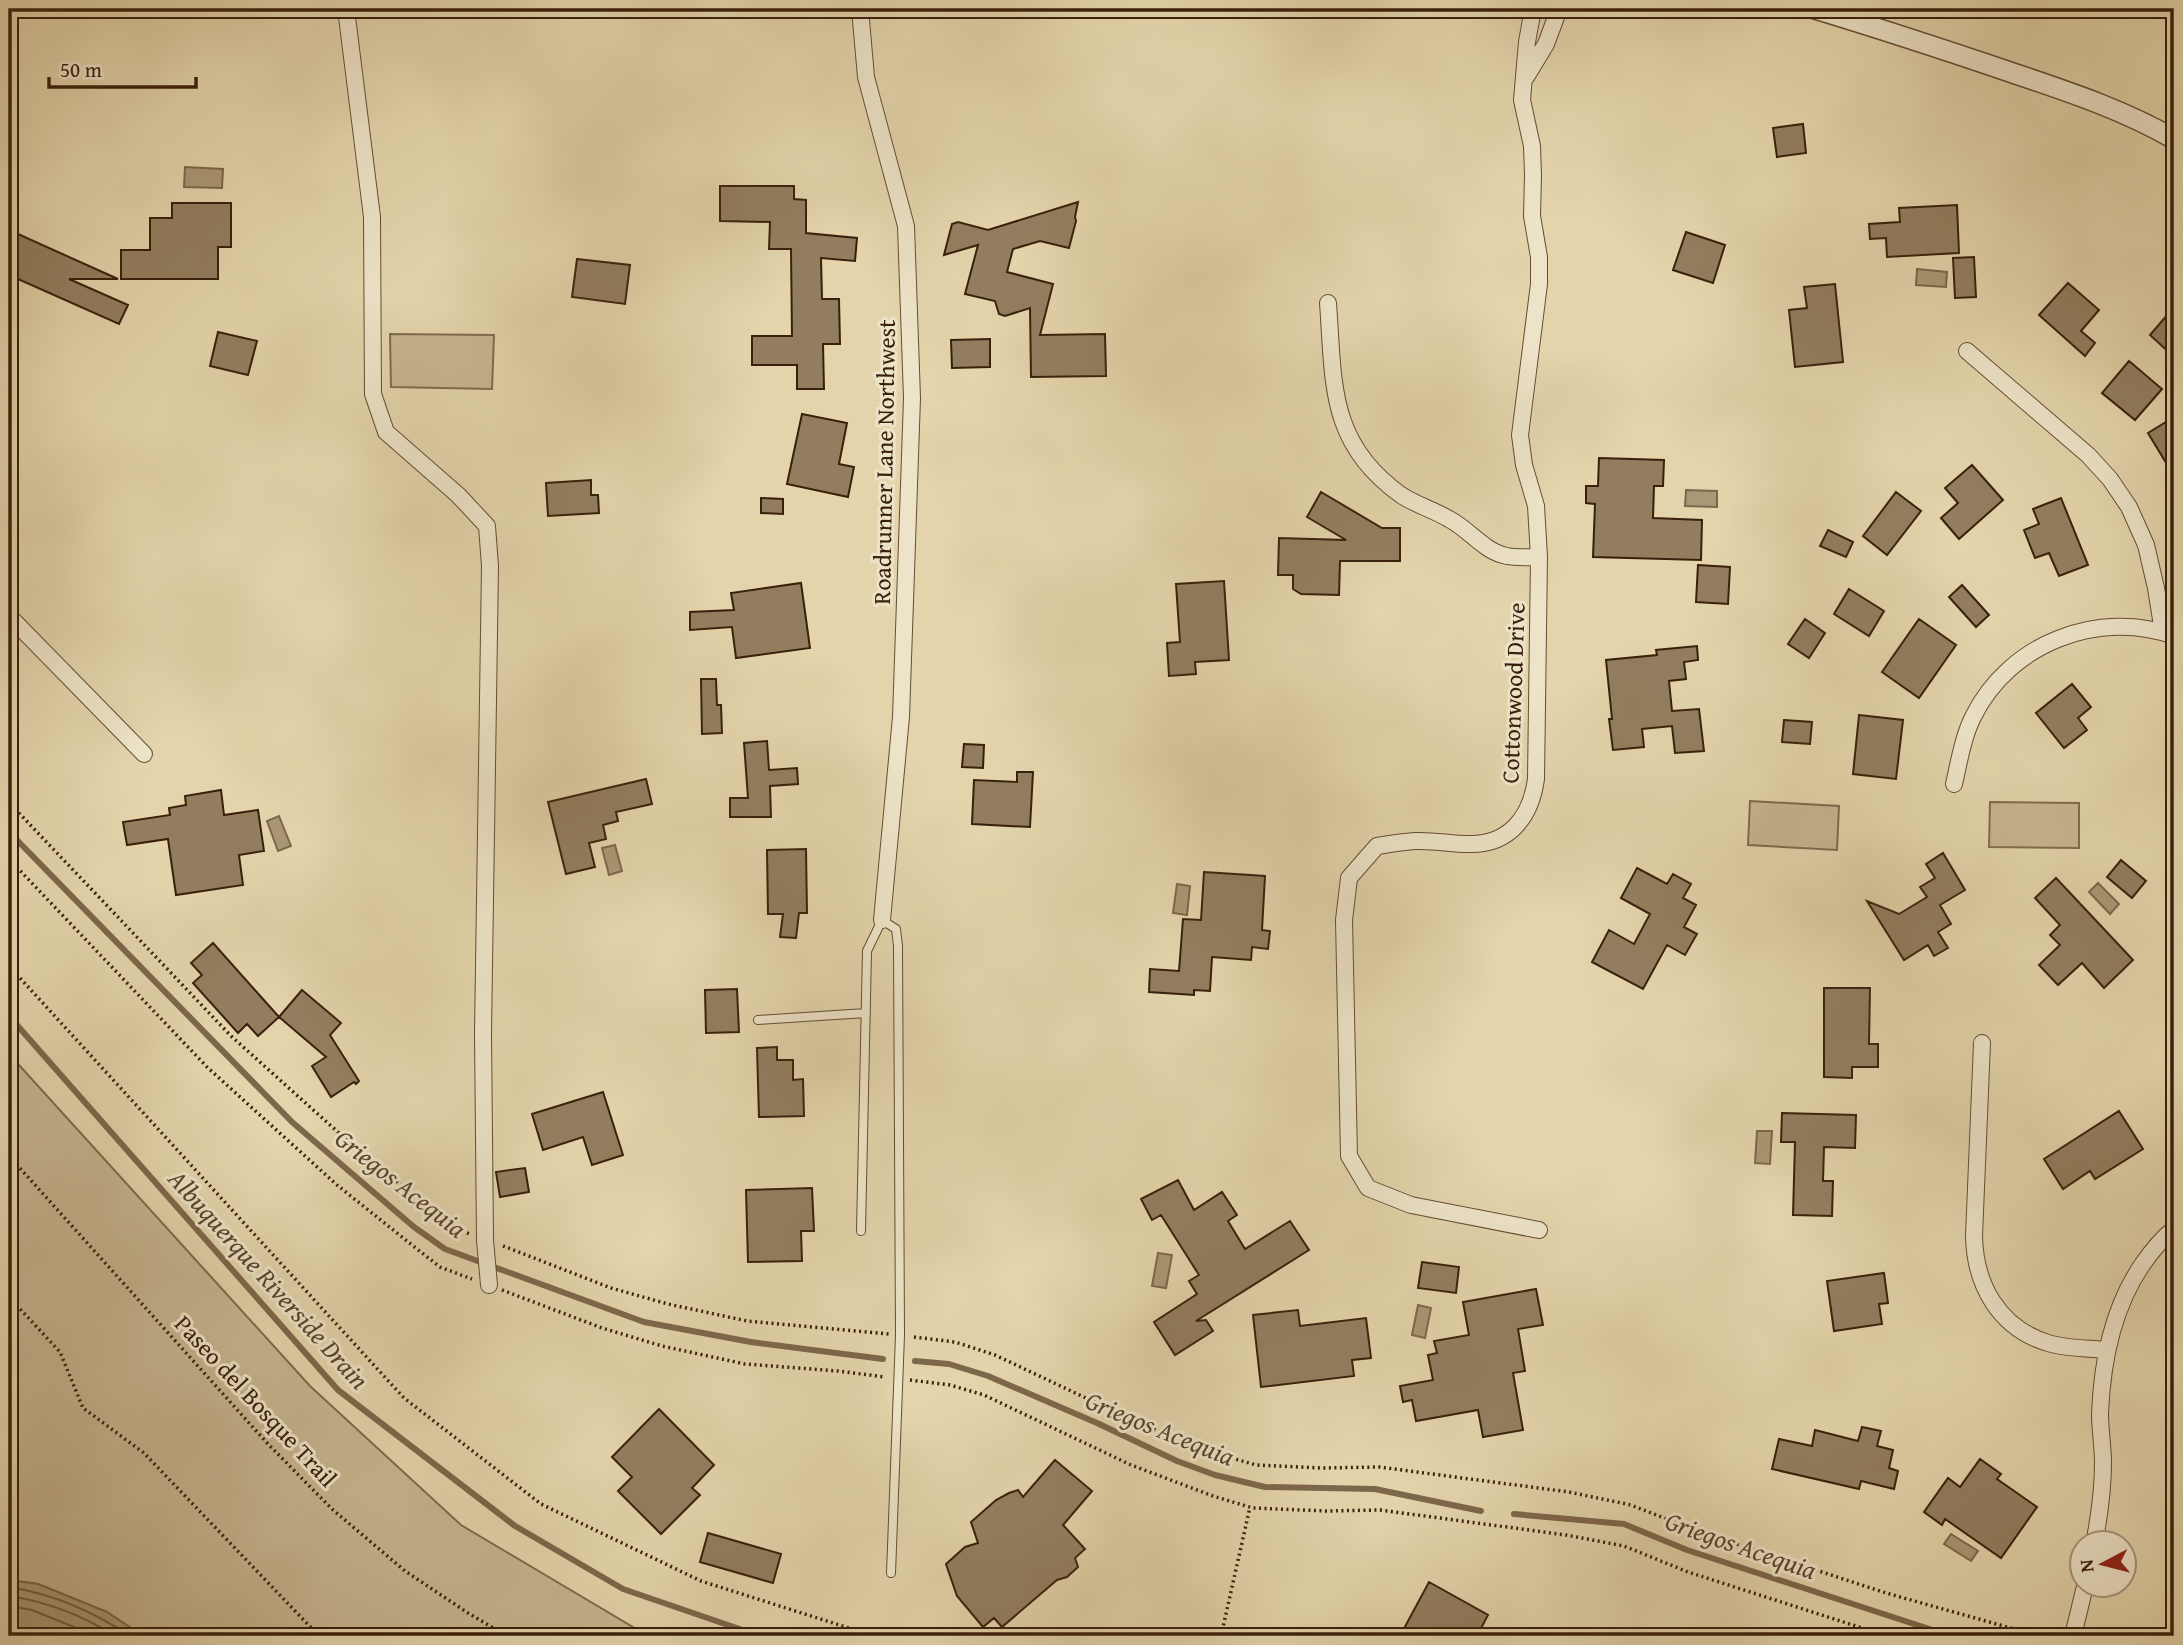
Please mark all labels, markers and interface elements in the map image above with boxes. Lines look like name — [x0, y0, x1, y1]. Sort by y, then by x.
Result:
scale bar — [49, 46, 196, 90]
text: 50 m — [60, 54, 102, 85]
street label: Roadrunner Lane Northwest — [864, 319, 904, 605]
street label: Cottonwood Drive — [1492, 602, 1534, 784]
water label: Griegos Acequia — [327, 1119, 475, 1247]
water label: Albuquerque Riverside Drain — [159, 1160, 379, 1398]
street label: Paseo del Bosque Trail — [167, 1307, 345, 1495]
water label: Griegos Acequia — [1080, 1380, 1240, 1476]
water label: Griegos Acequia — [1660, 1501, 1822, 1589]
north arrow — [2068, 1530, 2138, 1600]
text: N — [2071, 1558, 2101, 1574]

